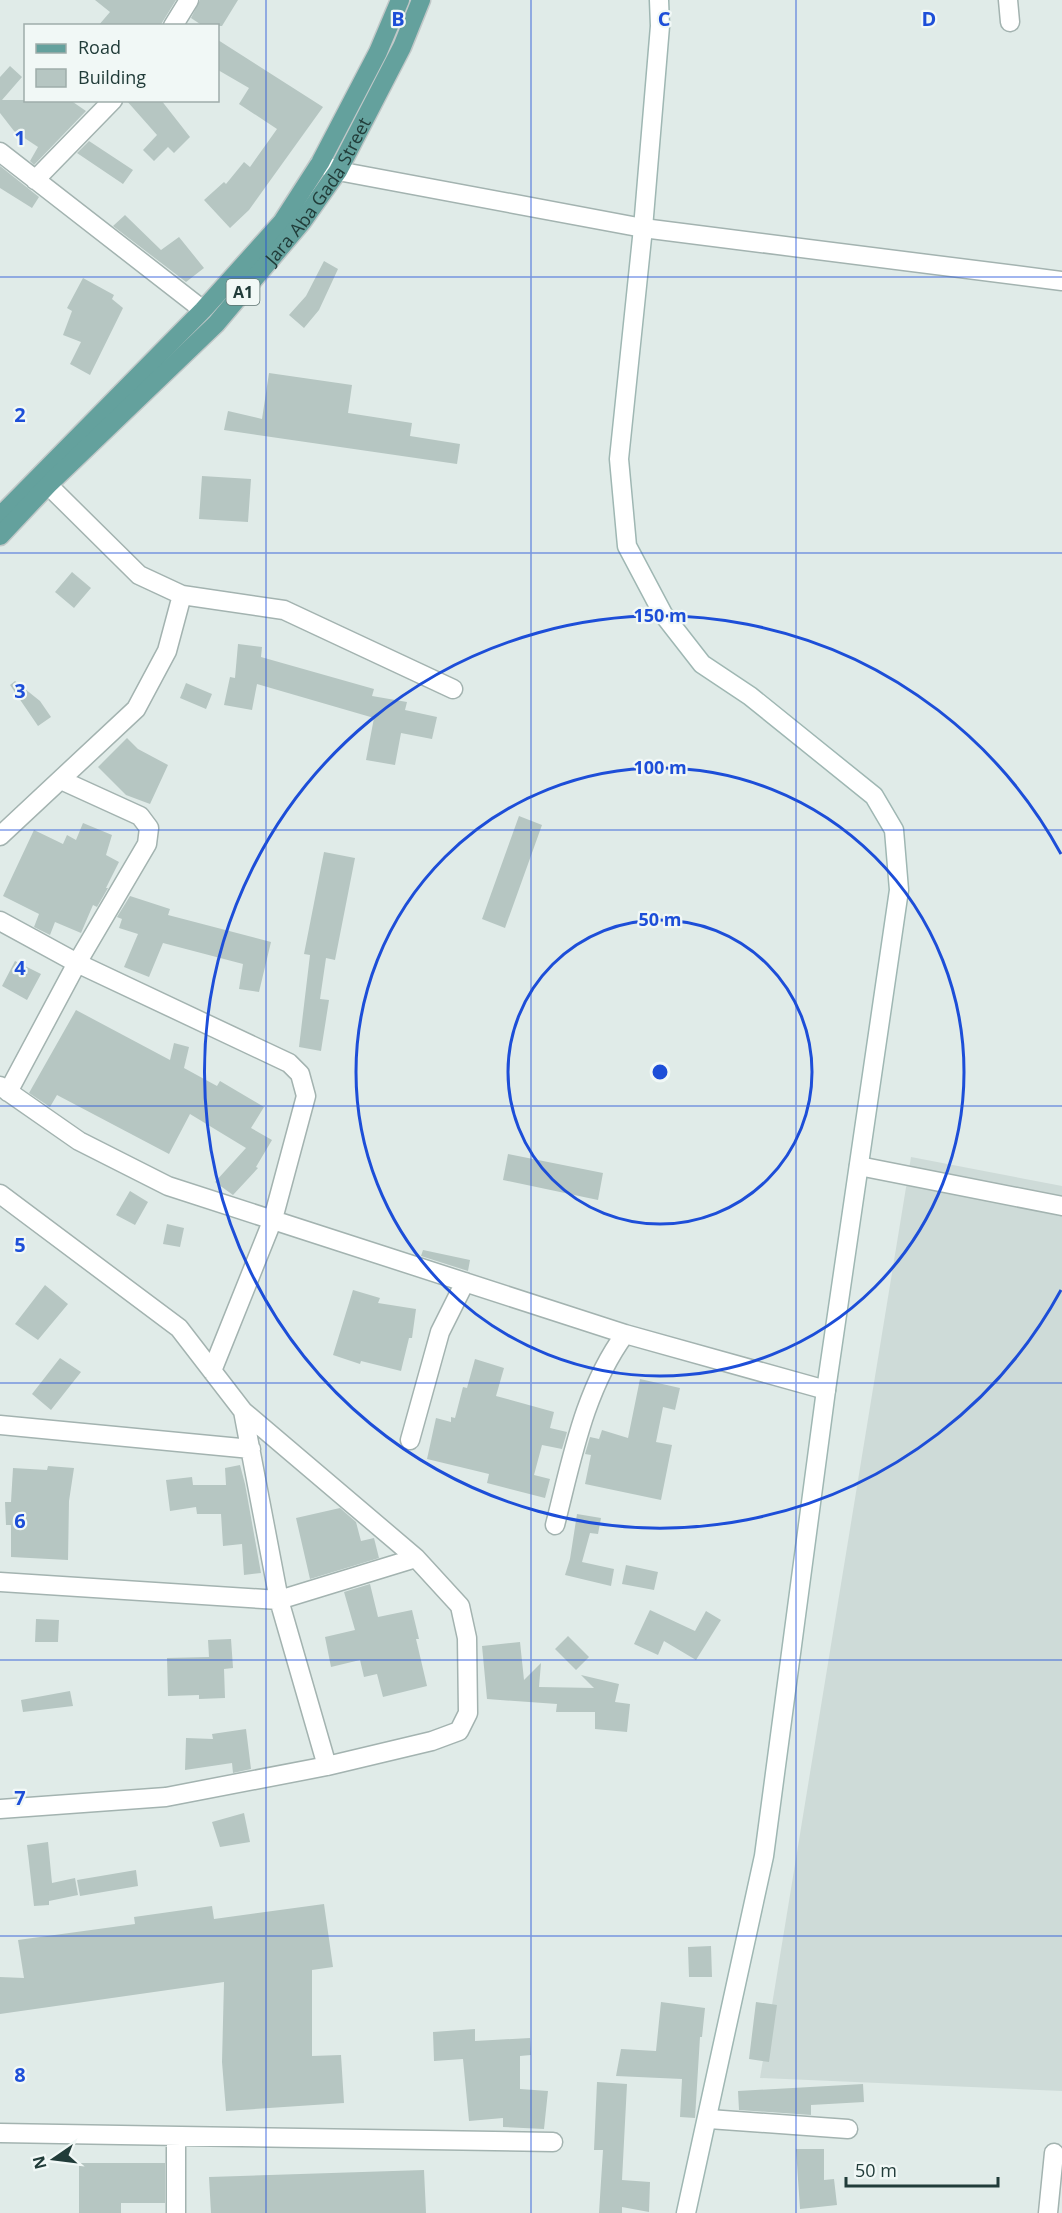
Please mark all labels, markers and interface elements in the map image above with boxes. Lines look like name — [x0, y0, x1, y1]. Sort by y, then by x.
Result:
text: B — [391, 5, 405, 32]
text: C — [658, 5, 671, 32]
text: D — [922, 5, 936, 32]
legend — [24, 24, 219, 102]
text: Road — [78, 35, 121, 59]
text: Building — [78, 65, 146, 89]
street label: Jara Aba Gada Street — [258, 113, 376, 271]
text: 1 — [14, 124, 26, 151]
road number: A1 — [226, 279, 260, 305]
text: 2 — [14, 401, 26, 428]
text: 150 m — [633, 603, 687, 627]
text: 3 — [14, 677, 26, 704]
text: 100 m — [633, 755, 687, 779]
text: 50 m — [639, 907, 681, 931]
text: 4 — [14, 954, 26, 981]
centre of rings — [650, 1062, 670, 1082]
text: 5 — [14, 1231, 26, 1258]
text: 6 — [14, 1507, 26, 1534]
text: 7 — [14, 1784, 26, 1811]
text: 8 — [14, 2061, 26, 2088]
north arrow — [24, 2129, 84, 2189]
scale bar — [846, 2150, 998, 2188]
text: N — [27, 2154, 52, 2172]
text: 50 m — [855, 2158, 897, 2182]

